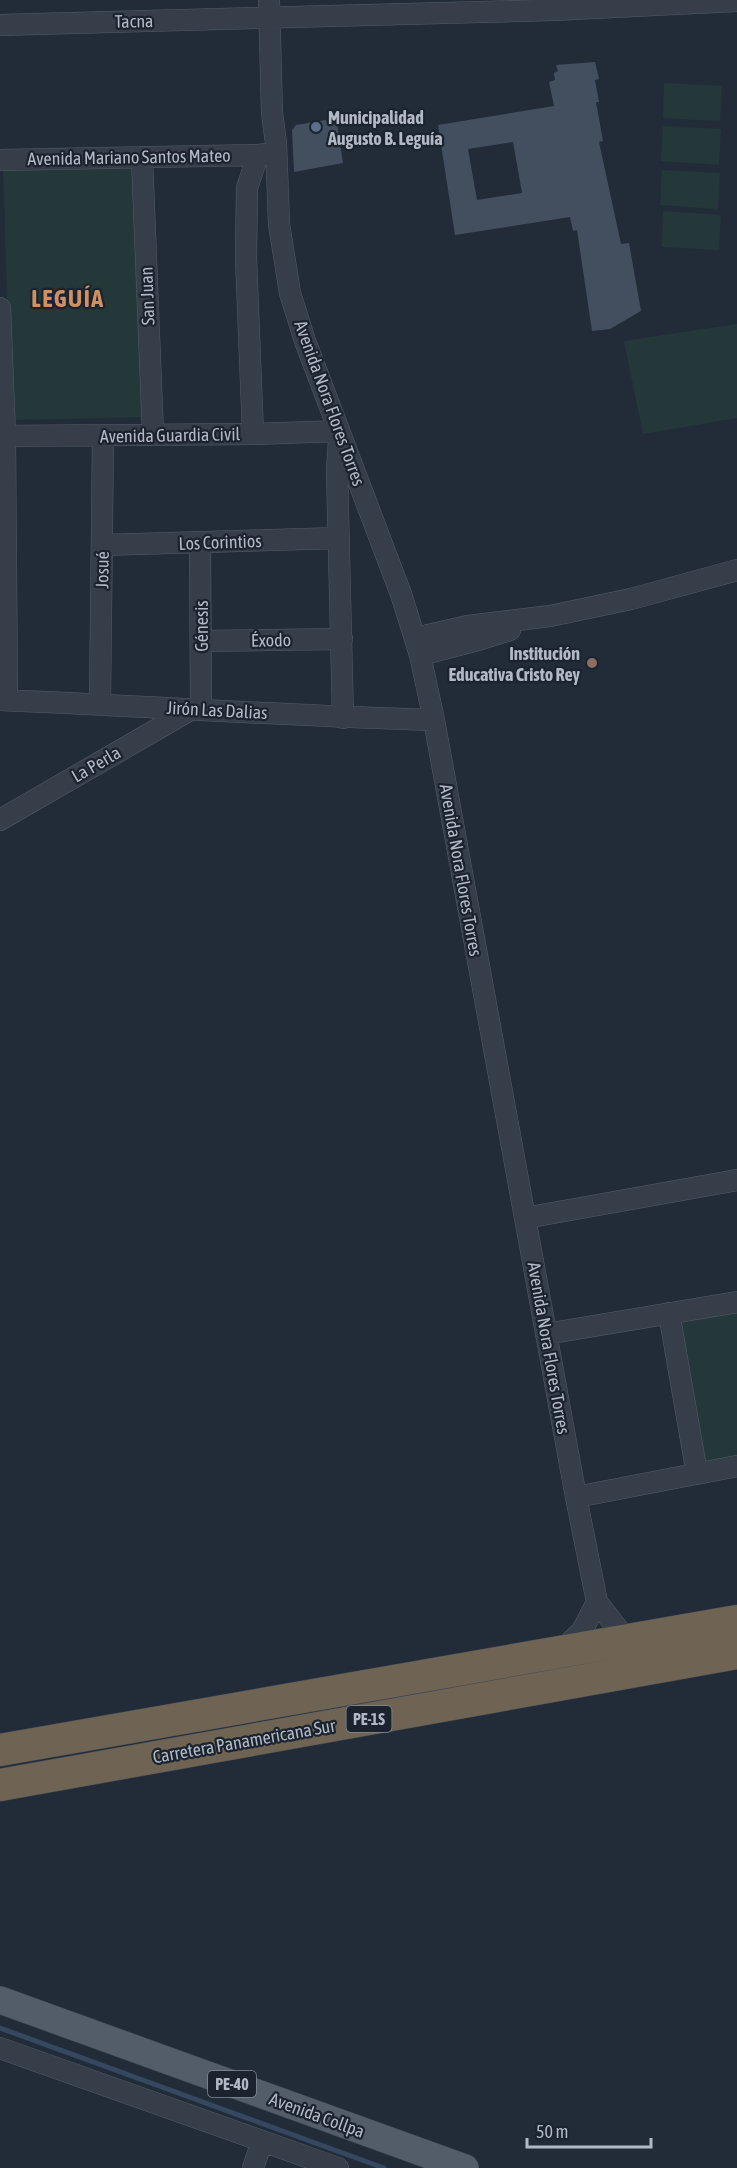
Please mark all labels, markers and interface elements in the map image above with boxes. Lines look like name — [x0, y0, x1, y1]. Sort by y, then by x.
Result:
street label: Tacna — [114, 10, 154, 32]
place label: Municipalidad Augusto B. Leguía — [327, 107, 443, 149]
marker: Municipalidad Augusto B. Leguía — [309, 120, 323, 134]
street label: Avenida Mariano Santos Mateo — [27, 145, 231, 169]
street label: San Juan — [135, 266, 159, 326]
district label: LEGUÍA — [31, 285, 105, 312]
street label: Avenida Nora Flores Torres — [290, 317, 370, 489]
street label: Avenida Guardia Civil — [100, 423, 241, 447]
street label: Los Corintios — [178, 530, 262, 554]
street label: Josué — [91, 551, 113, 589]
street label: Génesis — [191, 600, 212, 652]
street label: Éxodo — [251, 629, 291, 651]
place label: Institución Educativa Cristo Rey — [448, 643, 581, 685]
marker: Institución Educativa Cristo Rey — [585, 656, 599, 670]
street label: Jirón Las Dalias — [166, 697, 268, 723]
street label: La Perla — [68, 742, 124, 786]
street label: Avenida Nora Flores Torres — [436, 782, 486, 958]
street label: Avenida Nora Flores Torres — [524, 1260, 574, 1436]
road number: PE-1S — [346, 1706, 392, 1732]
street label: Carretera Panamericana Sur — [151, 1714, 338, 1767]
road number: PE-40 — [208, 2071, 256, 2097]
street label: Avenida Collpa — [267, 2088, 367, 2142]
scale bar — [527, 2111, 652, 2149]
text: 50 m — [536, 2121, 568, 2142]

